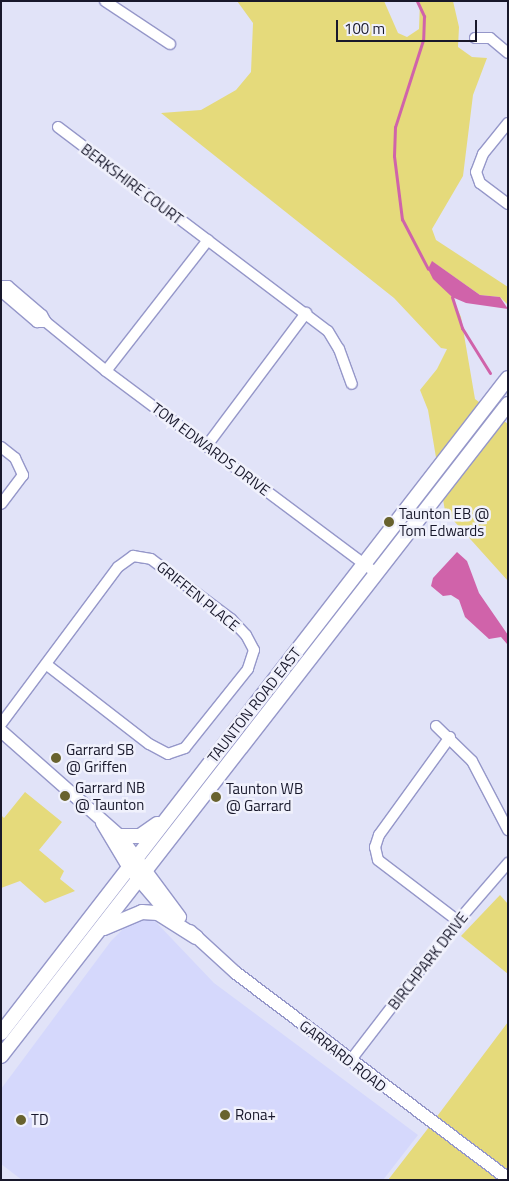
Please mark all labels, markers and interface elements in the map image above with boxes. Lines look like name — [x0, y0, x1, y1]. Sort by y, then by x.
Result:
scale bar — [339, 10, 480, 42]
text: 100 m — [344, 17, 385, 40]
street label: BERKSHIRE COURT — [78, 140, 186, 228]
street label: TOM EDWARDS DRIVE — [148, 399, 274, 499]
place label: Taunton EB @ Tom Edwards — [399, 504, 489, 539]
marker: Taunton EB @ Tom Edwards — [383, 516, 395, 528]
street label: GRIFFEN PLACE — [153, 557, 243, 635]
street label: TAUNTON ROAD EAST — [204, 644, 304, 766]
place label: Garrard SB @ Griffen — [66, 740, 134, 775]
marker: Garrard SB @ Griffen — [50, 752, 62, 764]
place label: Garrard NB @ Taunton — [75, 778, 145, 813]
place label: Taunton WB @ Garrard — [226, 779, 303, 814]
marker: Garrard NB @ Taunton — [59, 790, 71, 802]
marker: Taunton WB @ Garrard — [210, 791, 222, 803]
street label: BIRCHPARK DRIVE — [384, 909, 472, 1013]
street label: GARRARD ROAD — [296, 1016, 390, 1096]
place label: Rona+ — [235, 1106, 276, 1124]
marker: Rona+ — [219, 1109, 231, 1121]
place label: TD — [31, 1111, 49, 1129]
marker: TD — [15, 1114, 27, 1126]

